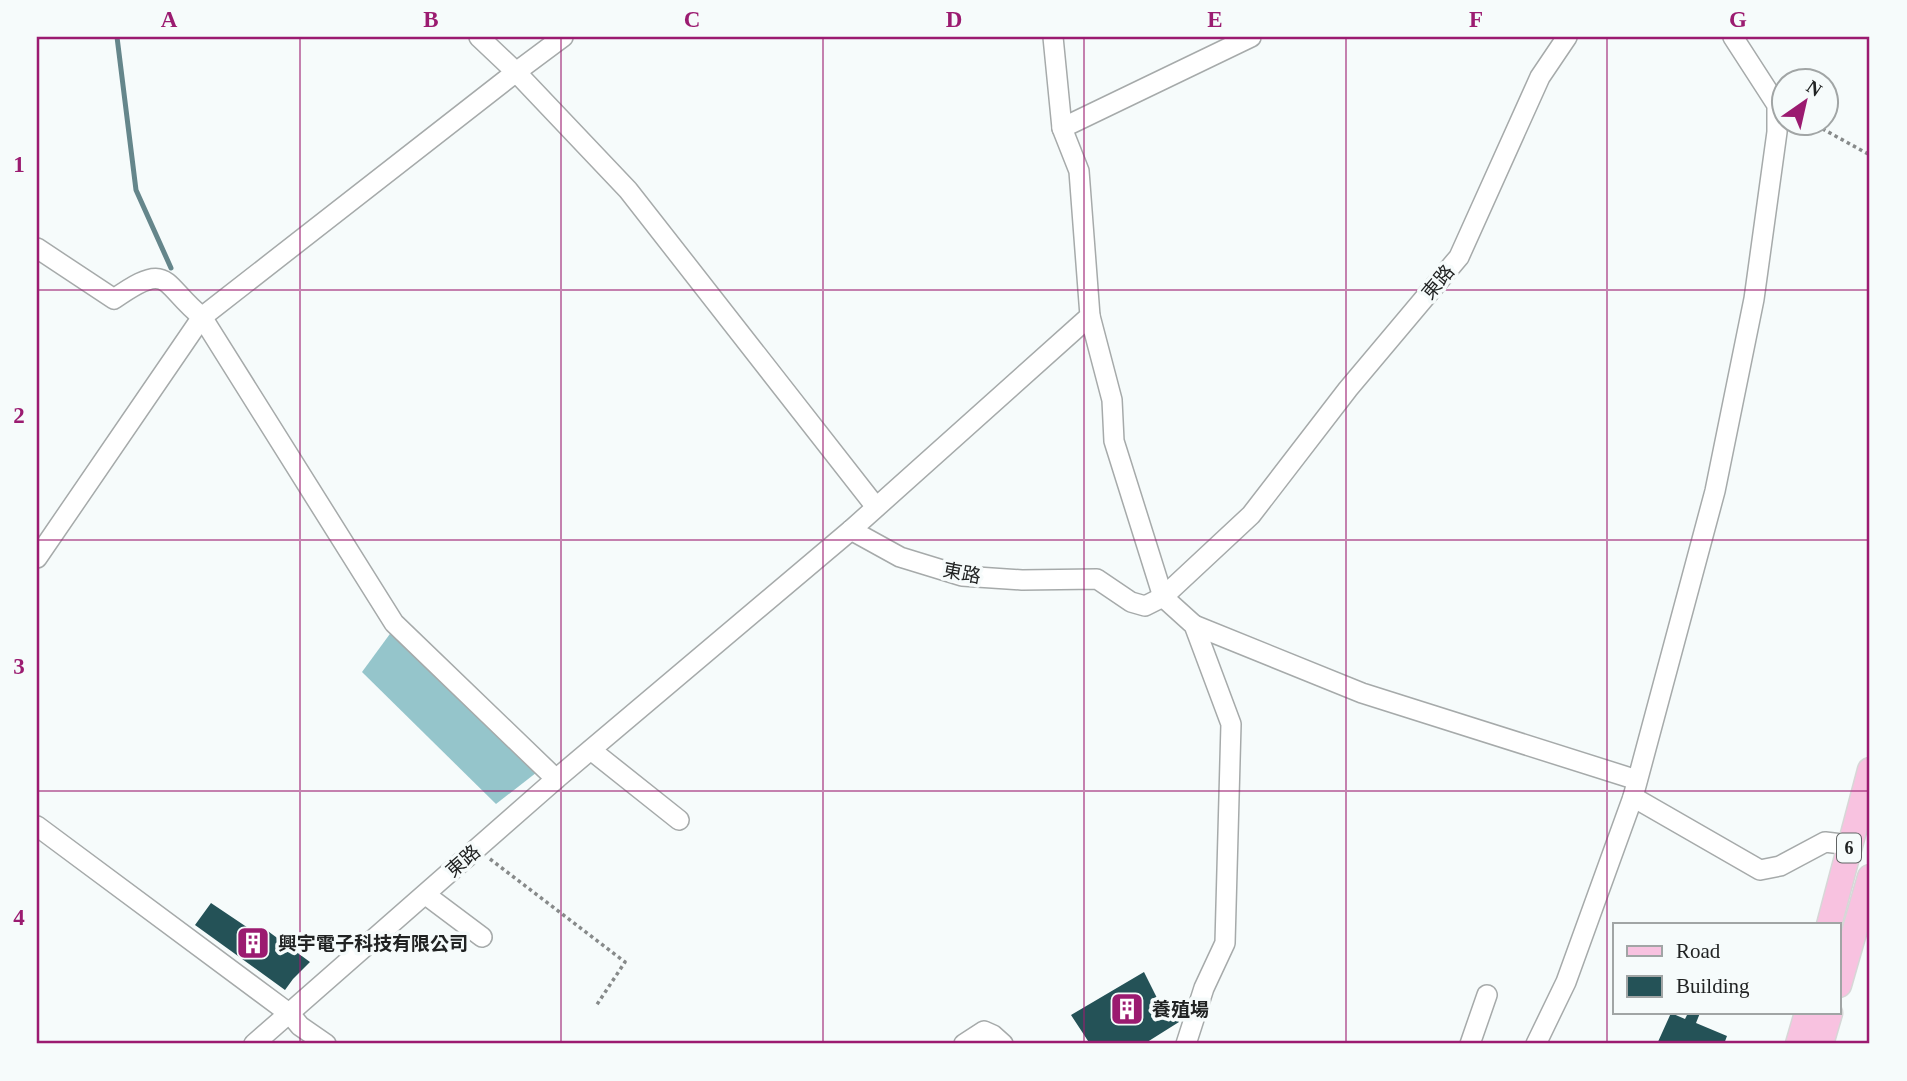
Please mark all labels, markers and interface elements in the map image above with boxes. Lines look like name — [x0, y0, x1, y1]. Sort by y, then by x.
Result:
text: A — [161, 7, 178, 32]
text: B — [423, 7, 439, 32]
text: C — [684, 7, 700, 32]
text: D — [946, 7, 962, 32]
text: E — [1207, 7, 1223, 32]
text: F — [1469, 7, 1483, 32]
text: G — [1729, 7, 1747, 32]
north arrow — [1770, 66, 1840, 136]
text: N — [1803, 76, 1826, 101]
text: 1 — [13, 152, 25, 177]
street label: 東路 — [1418, 261, 1458, 303]
text: 2 — [13, 403, 25, 428]
street label: 東路 — [941, 559, 983, 587]
text: 3 — [13, 654, 25, 679]
road number: 6 — [1837, 834, 1861, 862]
street label: 東路 — [442, 841, 484, 881]
text: 4 — [13, 905, 25, 930]
legend — [1613, 923, 1840, 1014]
building icon: 興宇電子科技有限公司 — [234, 924, 272, 962]
place label: 興宇電子科技有限公司 — [278, 933, 468, 954]
text: Road — [1676, 939, 1721, 963]
text: Building — [1676, 974, 1750, 998]
building icon: 養殖場 — [1108, 990, 1146, 1028]
place label: 養殖場 — [1152, 999, 1209, 1020]

